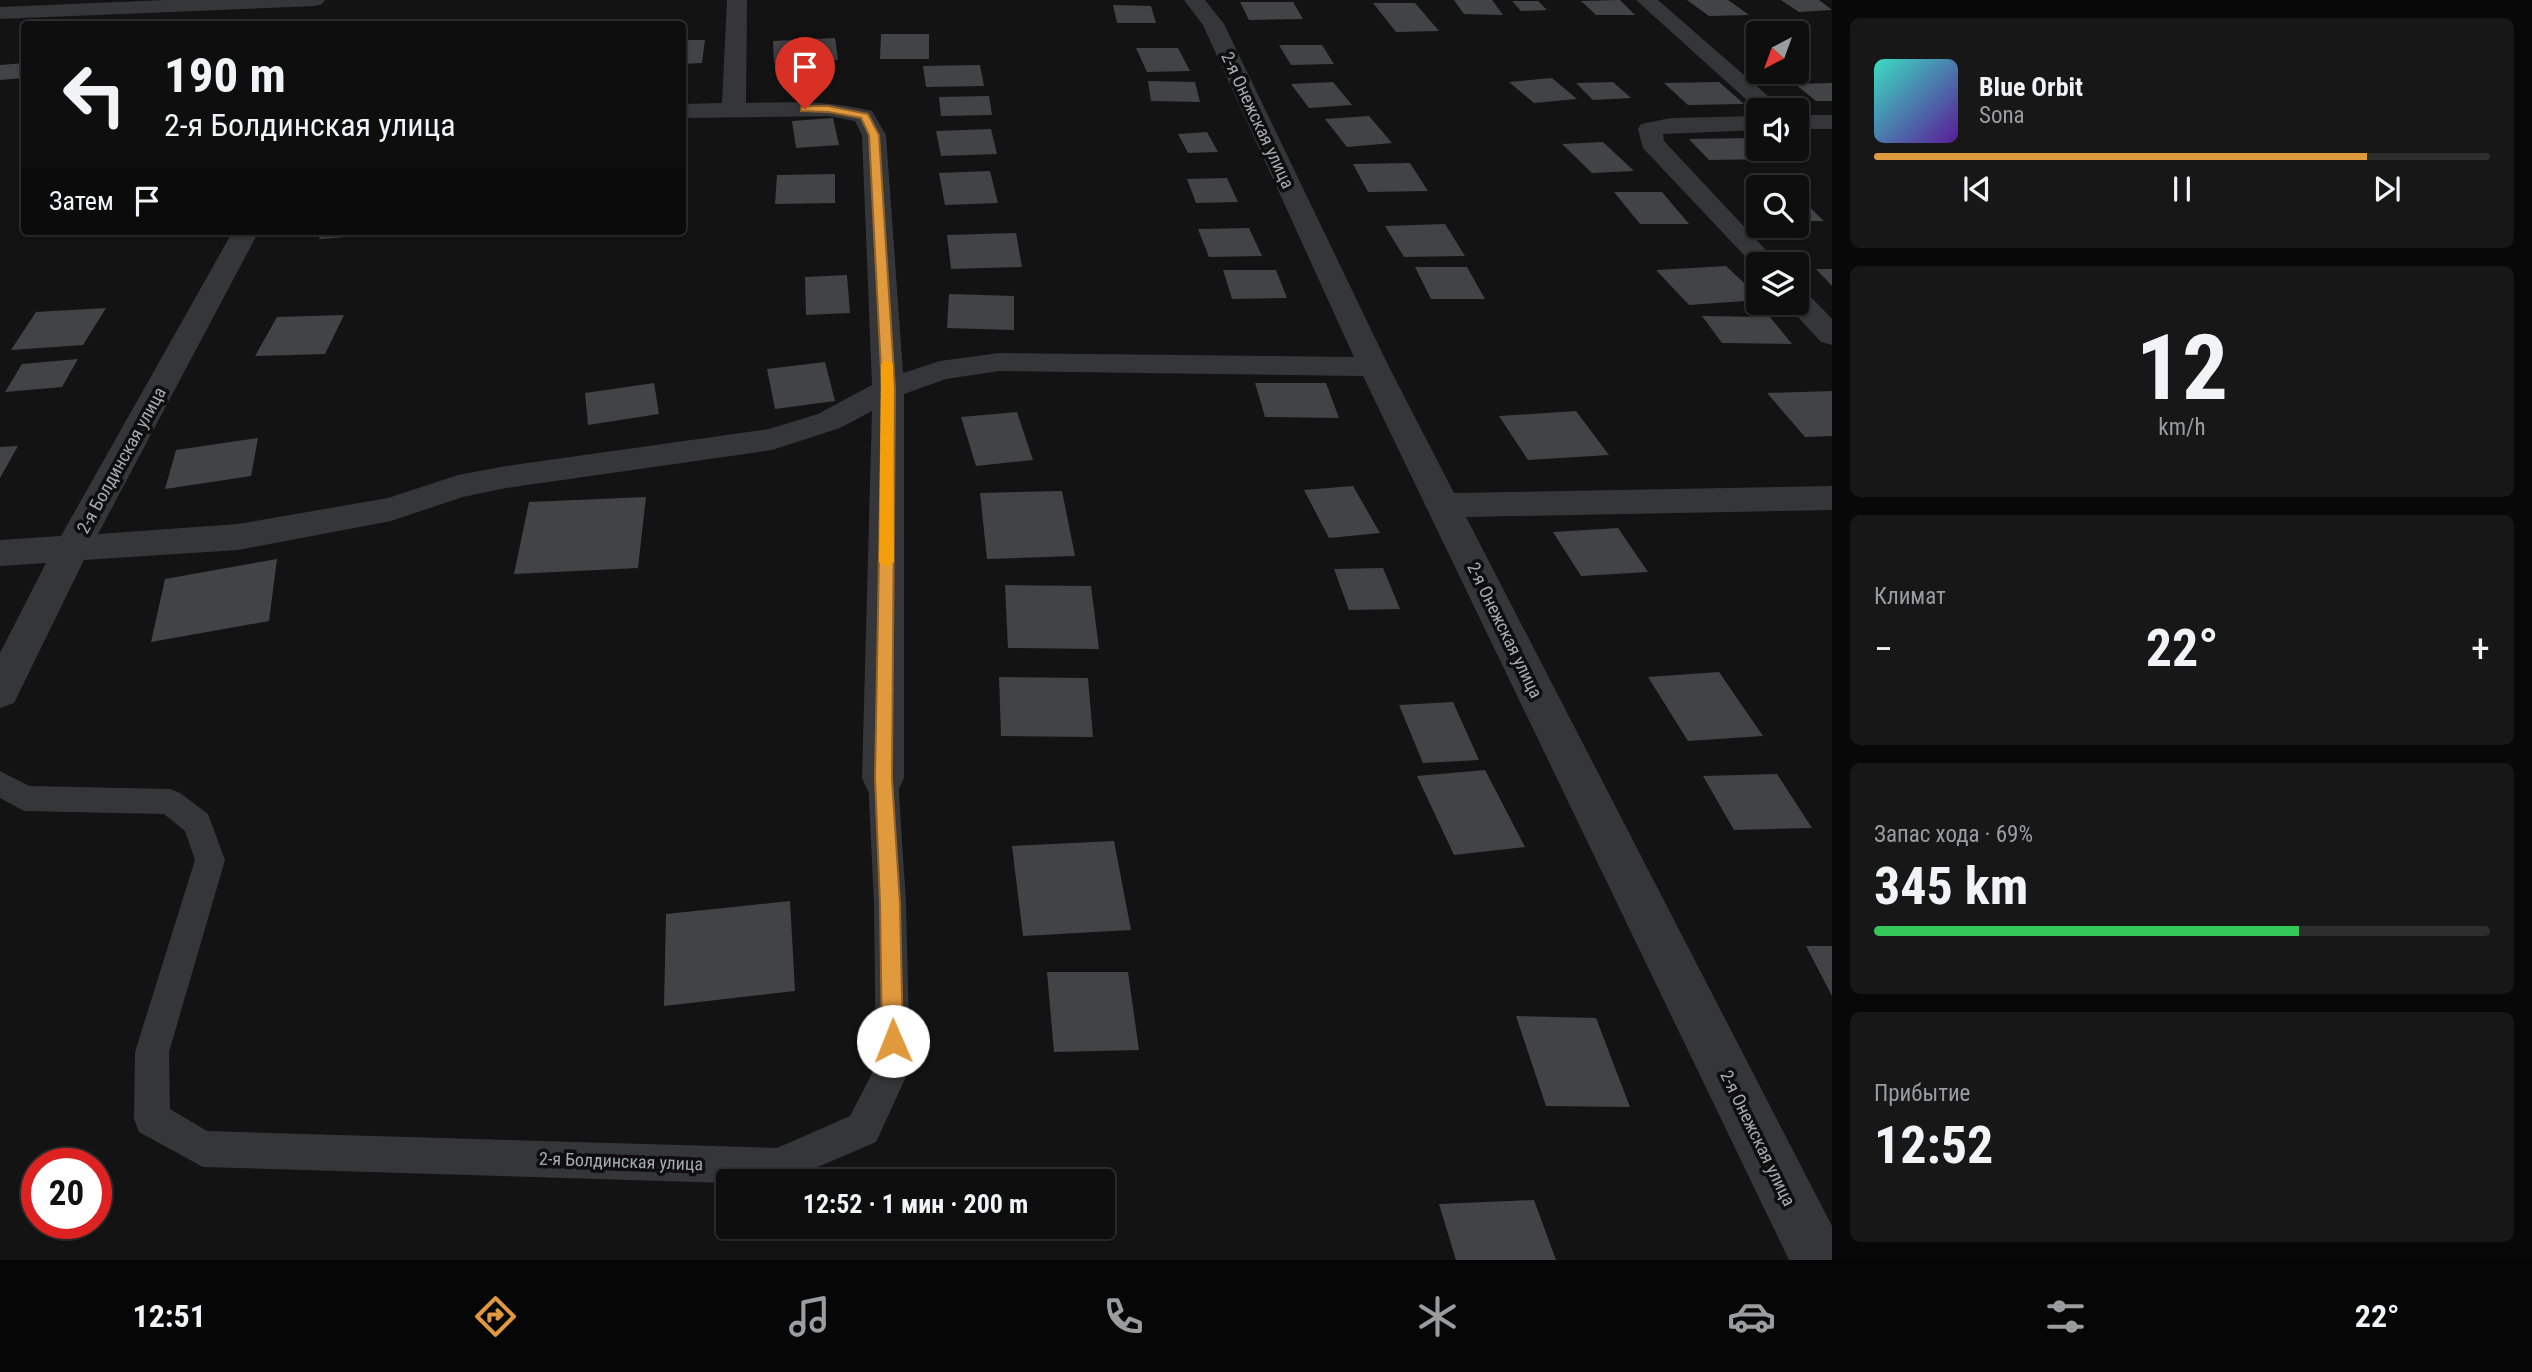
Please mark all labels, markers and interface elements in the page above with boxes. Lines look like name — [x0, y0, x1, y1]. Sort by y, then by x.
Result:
north arrow — [1746, 21, 1810, 84]
map controls — [1746, 21, 1809, 315]
pin — [775, 37, 835, 109]
text: 190 m — [164, 47, 286, 104]
icon: arrive — [786, 48, 824, 86]
street label: 2-я Онежская улица — [1217, 48, 1299, 192]
icon: left — [49, 49, 140, 140]
text: Blue Orbit — [1979, 72, 2083, 102]
button: sound — [1746, 98, 1809, 161]
text: Sona — [1979, 102, 2025, 129]
text: 2-я Болдинская улица — [164, 106, 456, 144]
icon: previous — [1958, 170, 1996, 208]
icon: pause — [2163, 170, 2201, 208]
icon: next — [2368, 170, 2406, 208]
button: search — [1746, 175, 1809, 238]
icon: arrive — [128, 182, 166, 220]
text: Затем — [49, 186, 114, 216]
button: layers — [1746, 252, 1809, 315]
text: 12 — [2136, 315, 2228, 421]
street label: 2-я Болдинская улица — [72, 383, 170, 537]
text: km/h — [2158, 414, 2206, 441]
street label: 2-я Онежская улица — [1463, 559, 1547, 701]
text: Климат — [1874, 583, 1946, 610]
text: 22° — [2146, 618, 2218, 679]
text: − — [1874, 627, 1893, 671]
text: + — [2471, 627, 2490, 671]
text: Запас хода · 69% — [1874, 821, 2033, 848]
text: 345 km — [1874, 856, 2028, 917]
position arrow — [856, 1004, 930, 1078]
street label: 2-я Онежская улица — [1716, 1067, 1800, 1209]
text: Прибытие — [1874, 1080, 1970, 1107]
text: 12:52 — [1874, 1115, 1993, 1176]
speed limit sign: 20 — [21, 1148, 112, 1239]
street label: 2-я Болдинская улица — [539, 1148, 703, 1174]
text: 12:52 · 1 мин · 200 m — [803, 1189, 1028, 1219]
icon: directions — [471, 1292, 520, 1341]
icon: music — [785, 1292, 834, 1341]
icon: phone — [1099, 1292, 1148, 1341]
icon: climate — [1413, 1292, 1462, 1341]
icon: car — [1727, 1292, 1776, 1341]
icon: filters — [2041, 1292, 2090, 1341]
text: 12:51 — [132, 1297, 206, 1335]
text: 22° — [2355, 1297, 2399, 1335]

